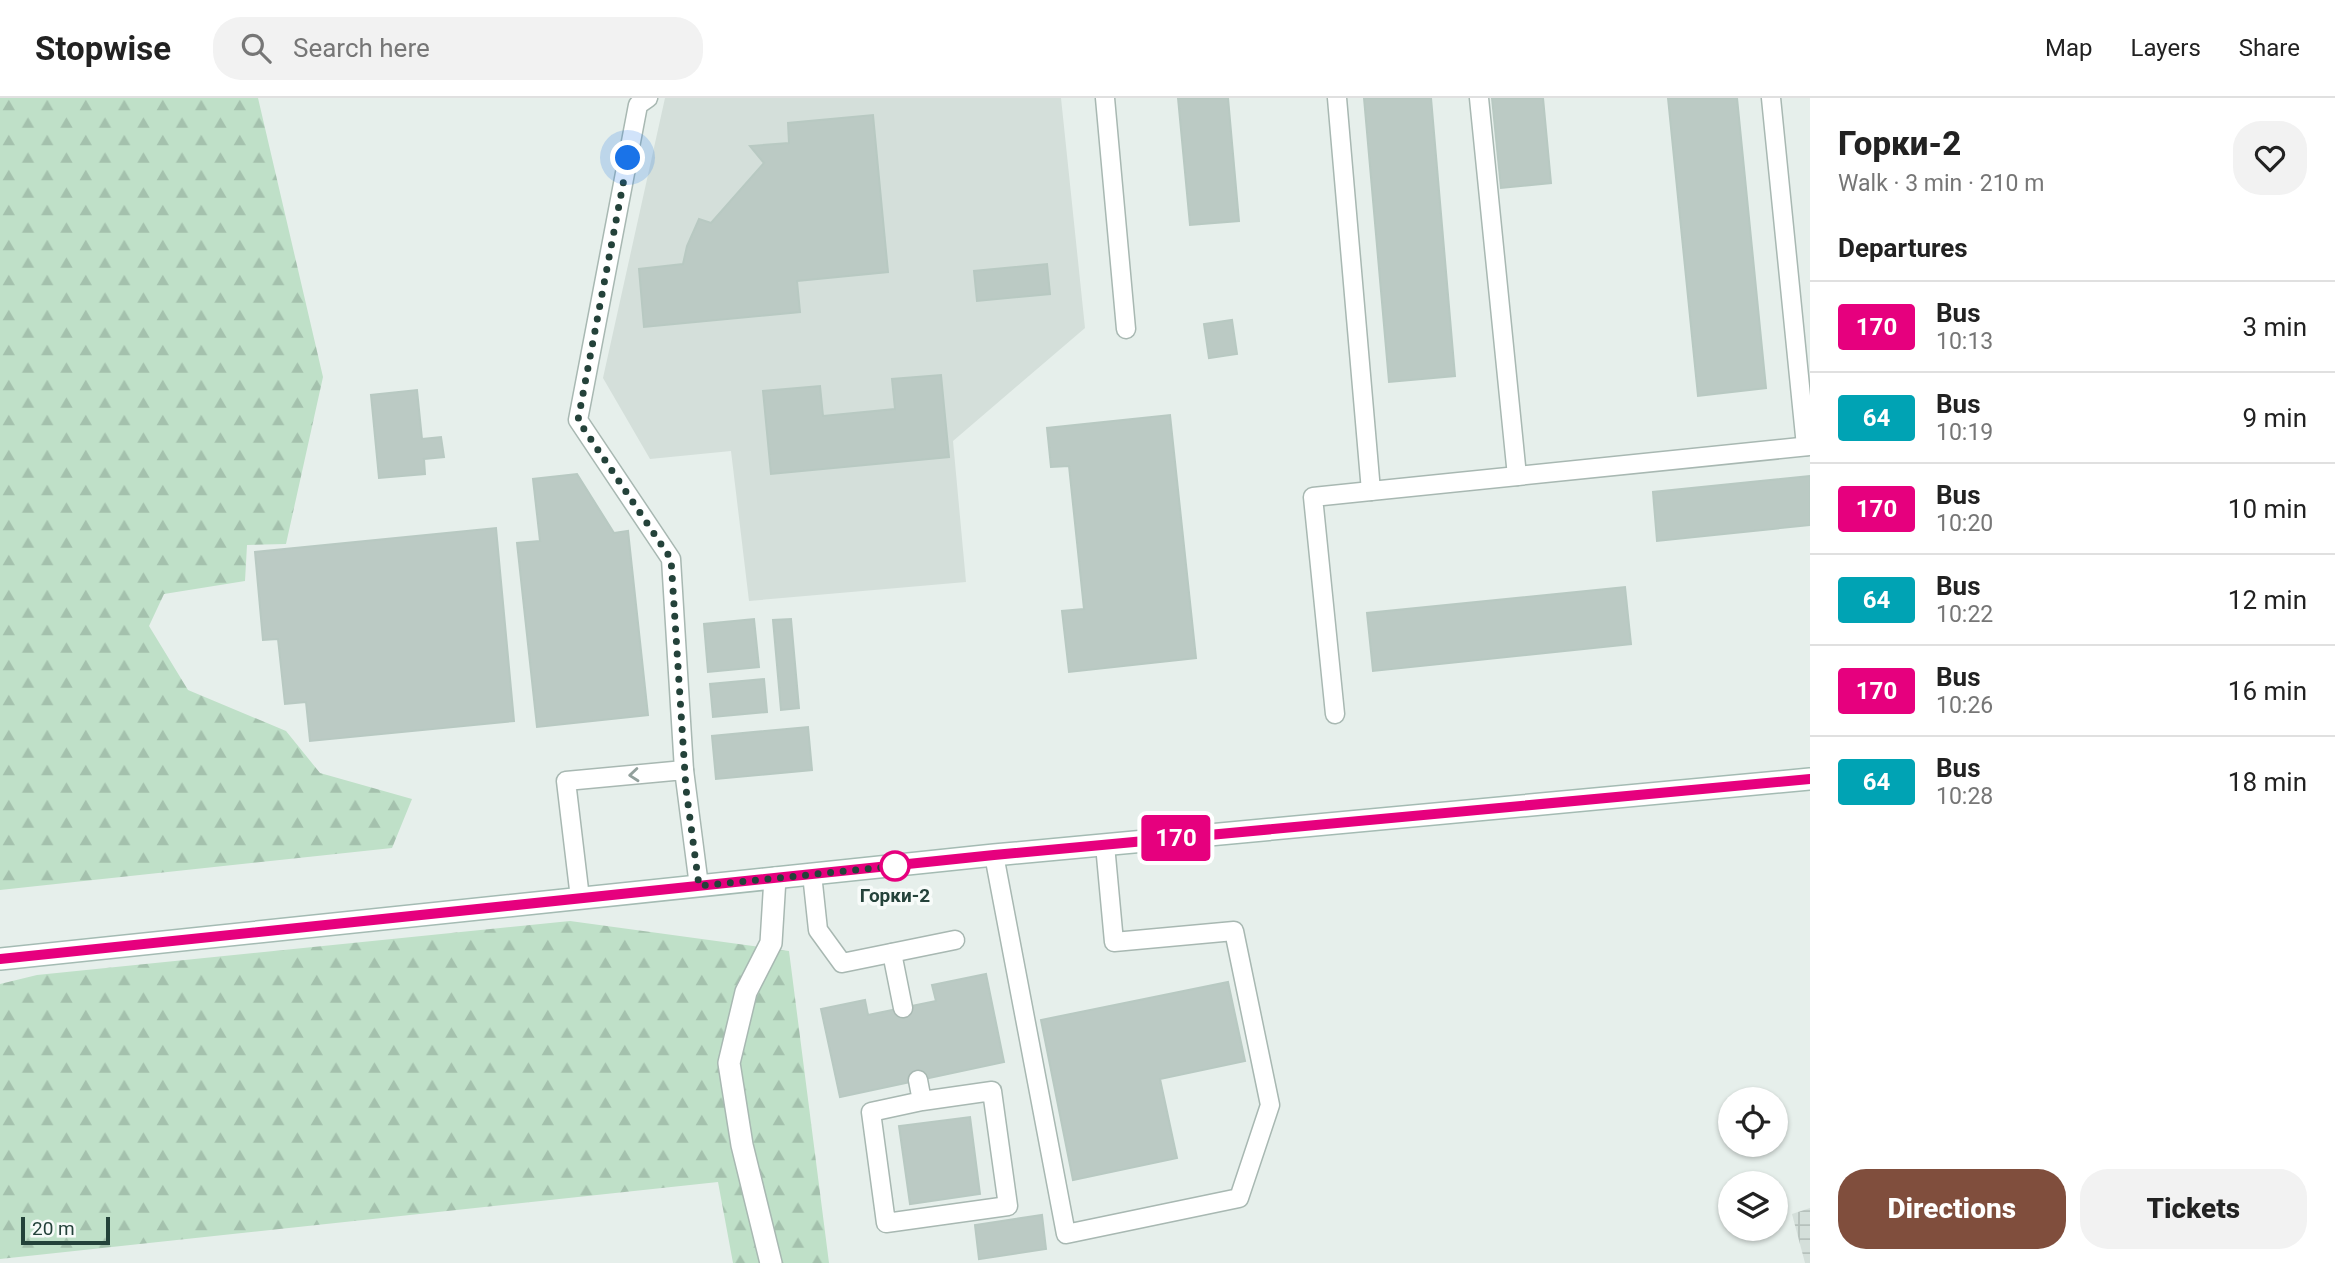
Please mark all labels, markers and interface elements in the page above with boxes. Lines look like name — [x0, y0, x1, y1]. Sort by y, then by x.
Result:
search box — [213, 17, 703, 80]
text: Stopwise — [35, 29, 171, 68]
icon: search — [237, 29, 275, 67]
text: Search here — [293, 33, 430, 63]
text: Map — [2045, 34, 2093, 62]
text: Layers — [2131, 34, 2201, 62]
text: Share — [2239, 34, 2300, 62]
button: heart — [2233, 121, 2307, 195]
text: Горки-2 — [1838, 124, 1961, 163]
your location — [610, 140, 645, 175]
text: Walk · 3 min · 210 m — [1838, 170, 2044, 197]
text: Departures — [1838, 233, 1968, 263]
text: Bus — [1936, 298, 1981, 328]
text: 3 min — [2242, 312, 2307, 342]
text: 170 — [1856, 313, 1897, 341]
text: 10:13 — [1936, 328, 1993, 355]
text: Bus — [1936, 389, 1981, 419]
text: 9 min — [2242, 403, 2307, 433]
text: 64 — [1863, 404, 1890, 432]
text: 10:19 — [1936, 419, 1993, 446]
text: Bus — [1936, 480, 1981, 510]
text: 10 min — [2228, 494, 2307, 524]
text: 170 — [1856, 495, 1897, 523]
text: 10:20 — [1936, 510, 1993, 537]
text: Bus — [1936, 571, 1981, 601]
text: 12 min — [2228, 585, 2307, 615]
text: 64 — [1863, 586, 1890, 614]
text: 10:22 — [1936, 601, 1993, 628]
text: Bus — [1936, 662, 1981, 692]
text: 16 min — [2228, 676, 2307, 706]
text: 170 — [1856, 677, 1897, 705]
text: 10:26 — [1936, 692, 1993, 719]
text: Bus — [1936, 753, 1981, 783]
one-way arrow — [629, 767, 640, 782]
text: 18 min — [2228, 767, 2307, 797]
text: 64 — [1863, 768, 1890, 796]
text: 10:28 — [1936, 783, 1993, 810]
line badge: 170 — [1136, 815, 1216, 861]
text: 170 — [1155, 824, 1197, 852]
marker: Горки-2 — [880, 851, 910, 881]
place label: Горки-2 — [860, 884, 930, 907]
map controls — [1718, 1087, 1788, 1241]
button: locate — [1718, 1087, 1788, 1157]
button: Directions — [1838, 1169, 2066, 1249]
button: Tickets — [2080, 1169, 2307, 1249]
button: layers — [1718, 1171, 1788, 1241]
scale bar — [21, 1214, 110, 1246]
text: 20 m — [32, 1217, 75, 1240]

